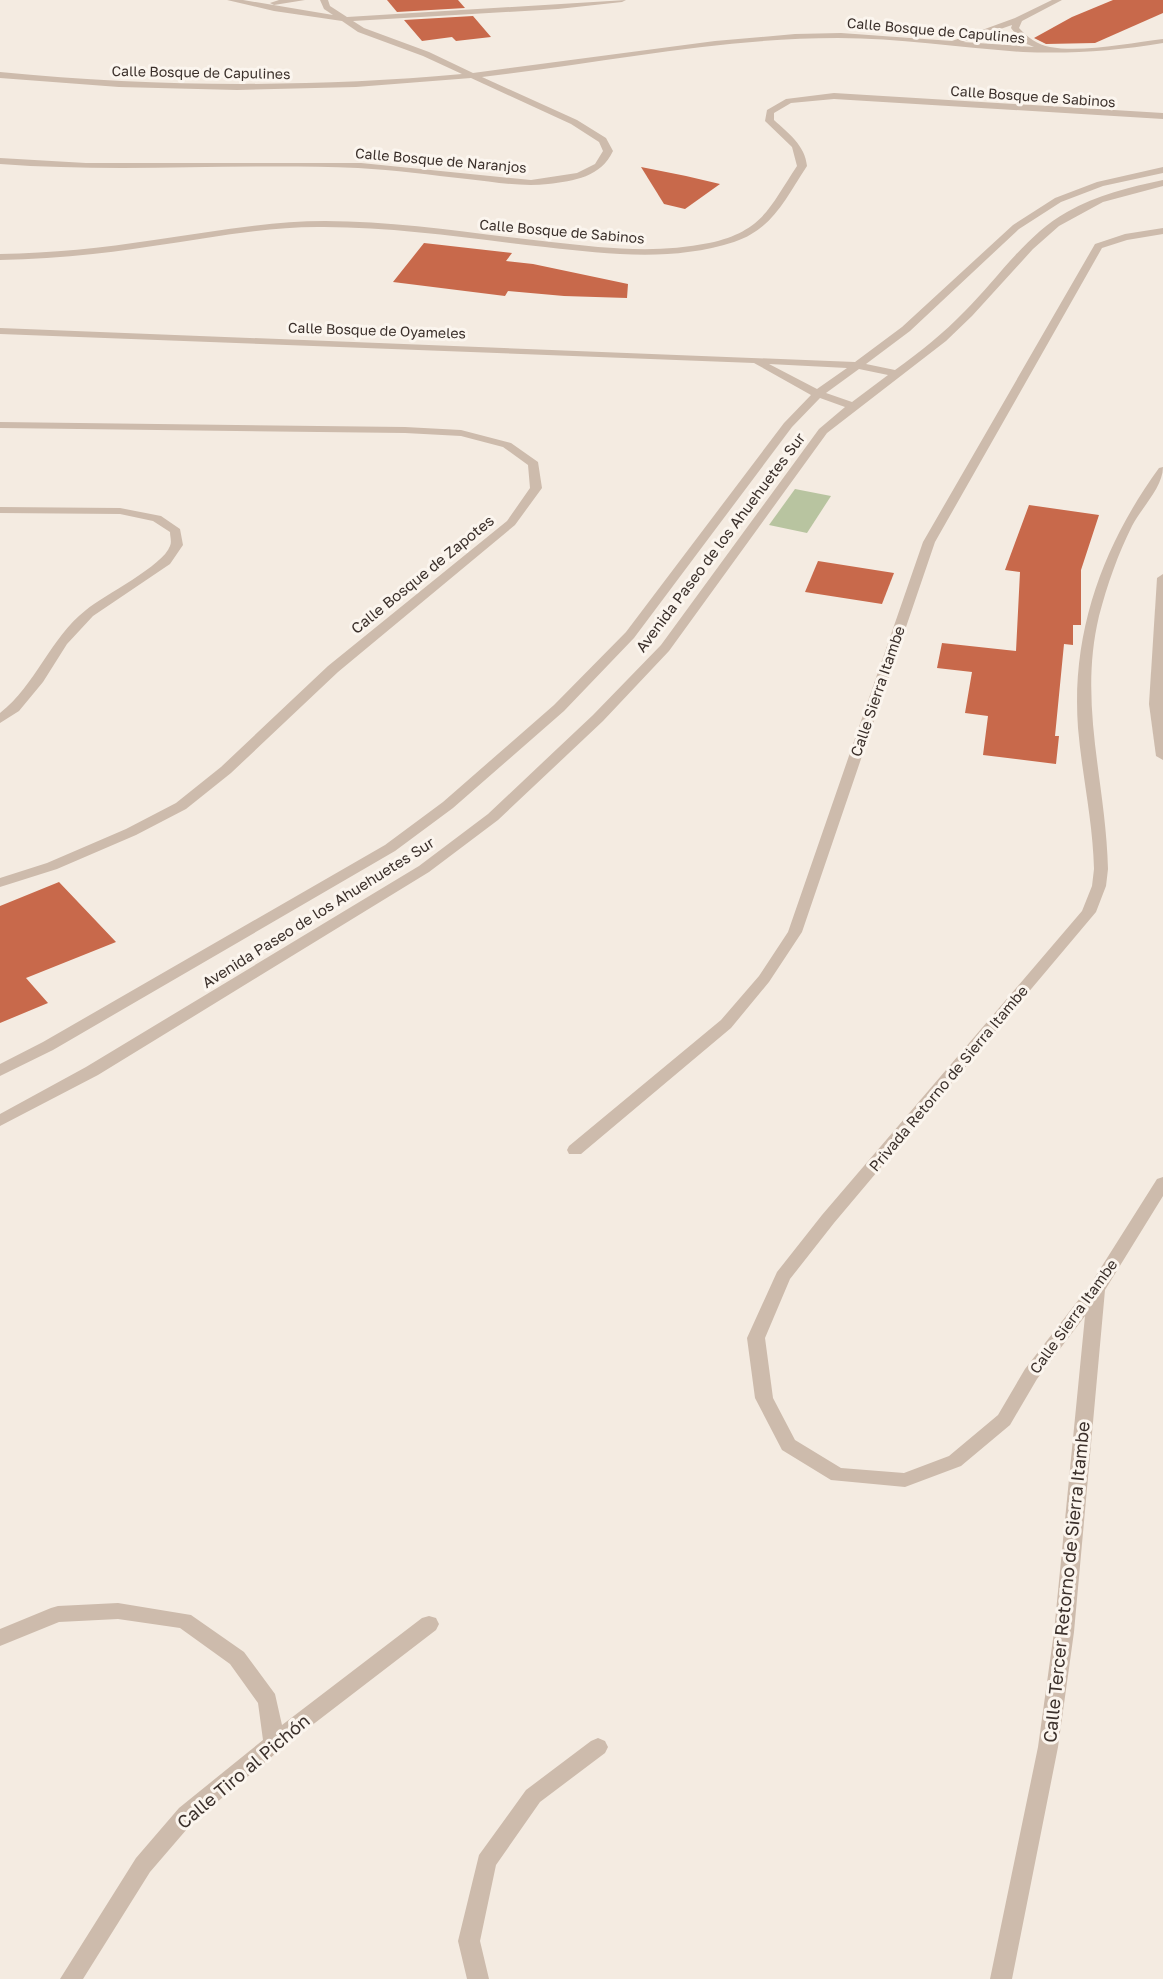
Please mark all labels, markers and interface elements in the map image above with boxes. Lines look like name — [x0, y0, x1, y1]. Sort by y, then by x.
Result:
street label: Calle Bosque de Capulines — [846, 14, 1026, 46]
street label: Calle Bosque de Capulines — [111, 62, 291, 82]
street label: Calle Bosque de Sabinos — [950, 82, 1116, 110]
street label: Calle Bosque de Naranjos — [355, 144, 527, 176]
street label: Calle Bosque de Sabinos — [479, 215, 645, 247]
street label: Calle Bosque de Oyameles — [288, 318, 466, 342]
street label: Avenida Paseo de los Ahuehuetes Sur — [632, 429, 809, 655]
street label: Calle Bosque de Zapotes — [347, 511, 497, 637]
street label: Calle Sierra Itambe — [846, 623, 908, 759]
street label: Avenida Paseo de los Ahuehuetes Sur — [199, 833, 437, 991]
street label: Privada Retorno de Sierra Itambe — [865, 981, 1031, 1175]
street label: Calle Sierra Itambe — [1025, 1255, 1121, 1377]
street label: Calle Tercer Retorno de Sierra Itambe — [1038, 1420, 1094, 1744]
street label: Calle Tiro al Pichón — [172, 1709, 314, 1833]

